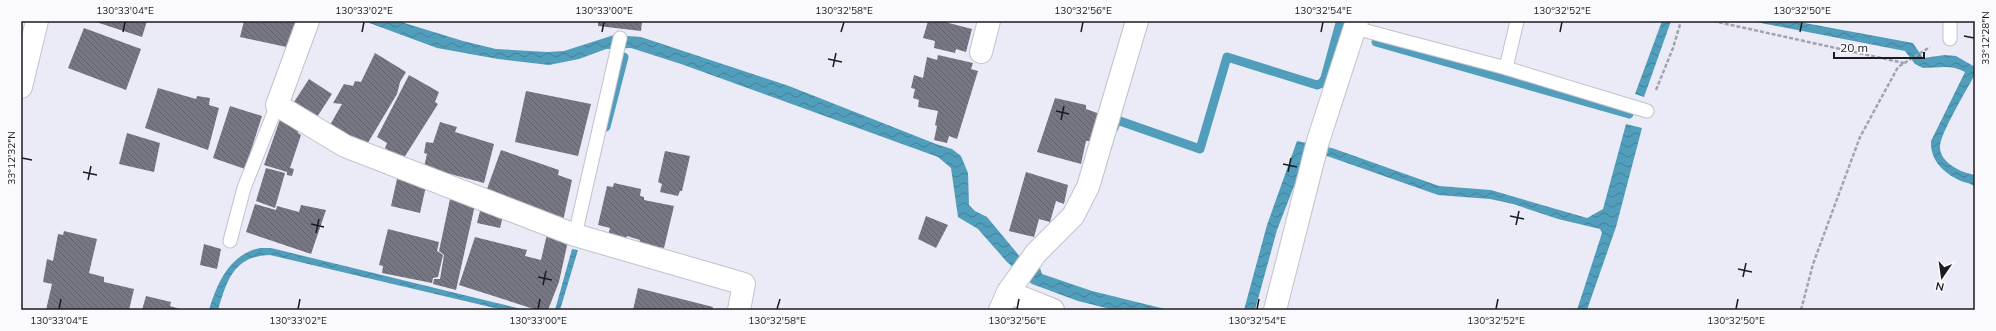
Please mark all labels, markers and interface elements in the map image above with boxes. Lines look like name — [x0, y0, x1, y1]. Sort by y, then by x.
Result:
text: 130°33'04"E — [96, 4, 154, 17]
text: 130°33'02"E — [335, 4, 393, 17]
text: 130°33'00"E — [575, 4, 633, 17]
text: 130°32'58"E — [815, 4, 873, 17]
text: 130°32'56"E — [1054, 4, 1112, 17]
text: 130°32'54"E — [1294, 4, 1352, 17]
text: 130°32'52"E — [1533, 4, 1591, 17]
text: 130°32'50"E — [1773, 4, 1831, 17]
text: 33°12'28"N — [1979, 11, 1992, 65]
scale bar — [1834, 34, 1924, 60]
text: 20 m — [1840, 40, 1868, 55]
text: 33°12'32"N — [5, 131, 18, 185]
north arrow — [1922, 257, 1962, 297]
text: N — [1934, 279, 1945, 294]
text: 130°33'04"E — [30, 314, 88, 327]
text: 130°33'02"E — [269, 314, 327, 327]
text: 130°33'00"E — [509, 314, 567, 327]
text: 130°32'58"E — [748, 314, 806, 327]
text: 130°32'56"E — [988, 314, 1046, 327]
text: 130°32'54"E — [1228, 314, 1286, 327]
text: 130°32'52"E — [1467, 314, 1525, 327]
text: 130°32'50"E — [1707, 314, 1765, 327]

